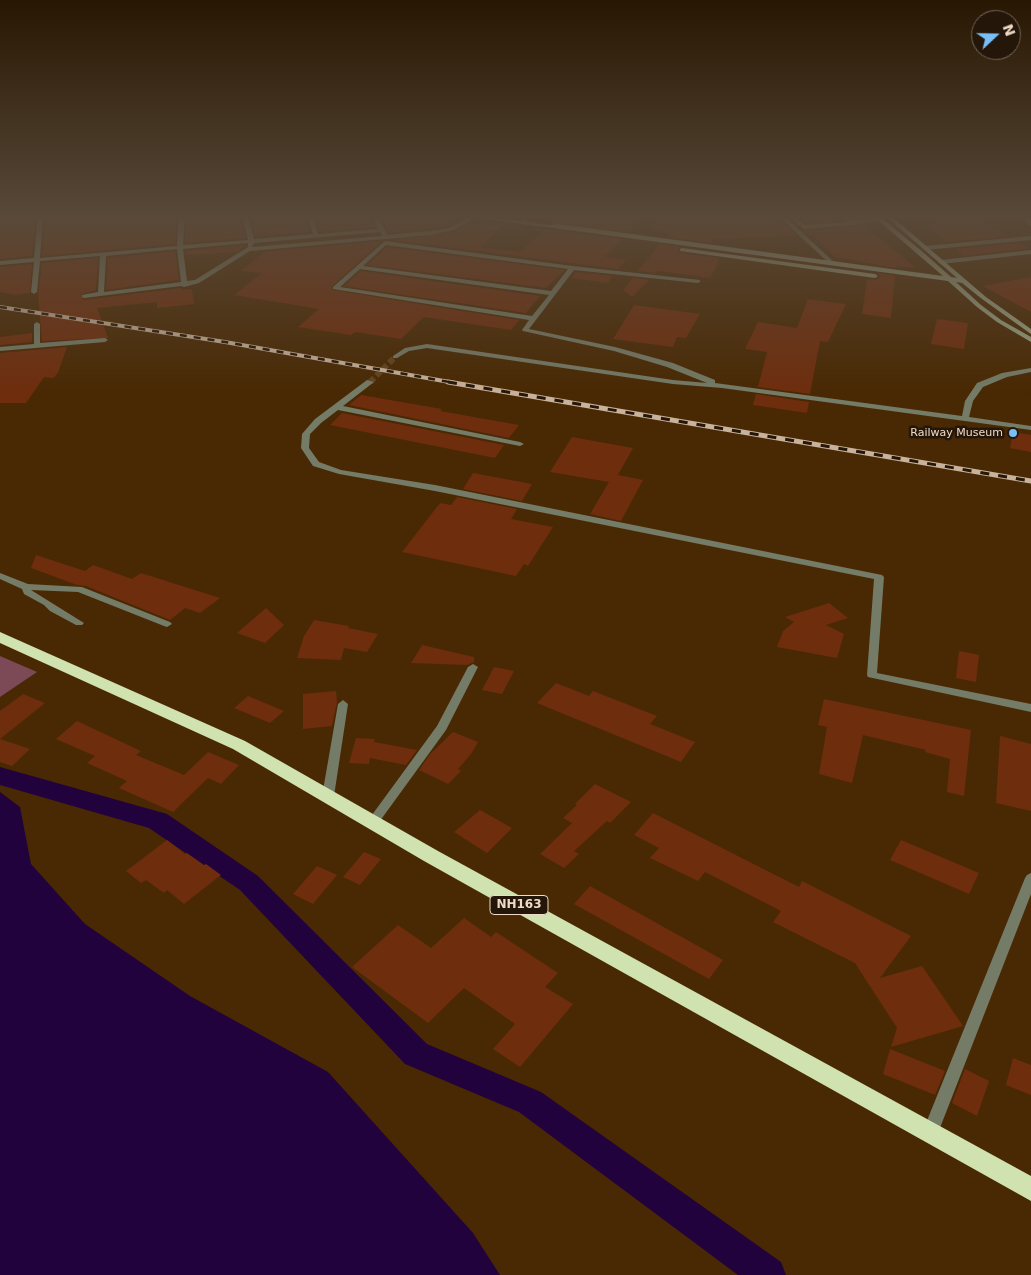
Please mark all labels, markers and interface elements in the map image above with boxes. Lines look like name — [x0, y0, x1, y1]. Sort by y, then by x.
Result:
north arrow — [971, 10, 1021, 60]
text: N — [1000, 22, 1019, 38]
place label: Railway Museum — [910, 426, 1003, 440]
marker: Railway Museum — [1007, 427, 1019, 439]
road number: NH163 — [490, 896, 548, 914]

